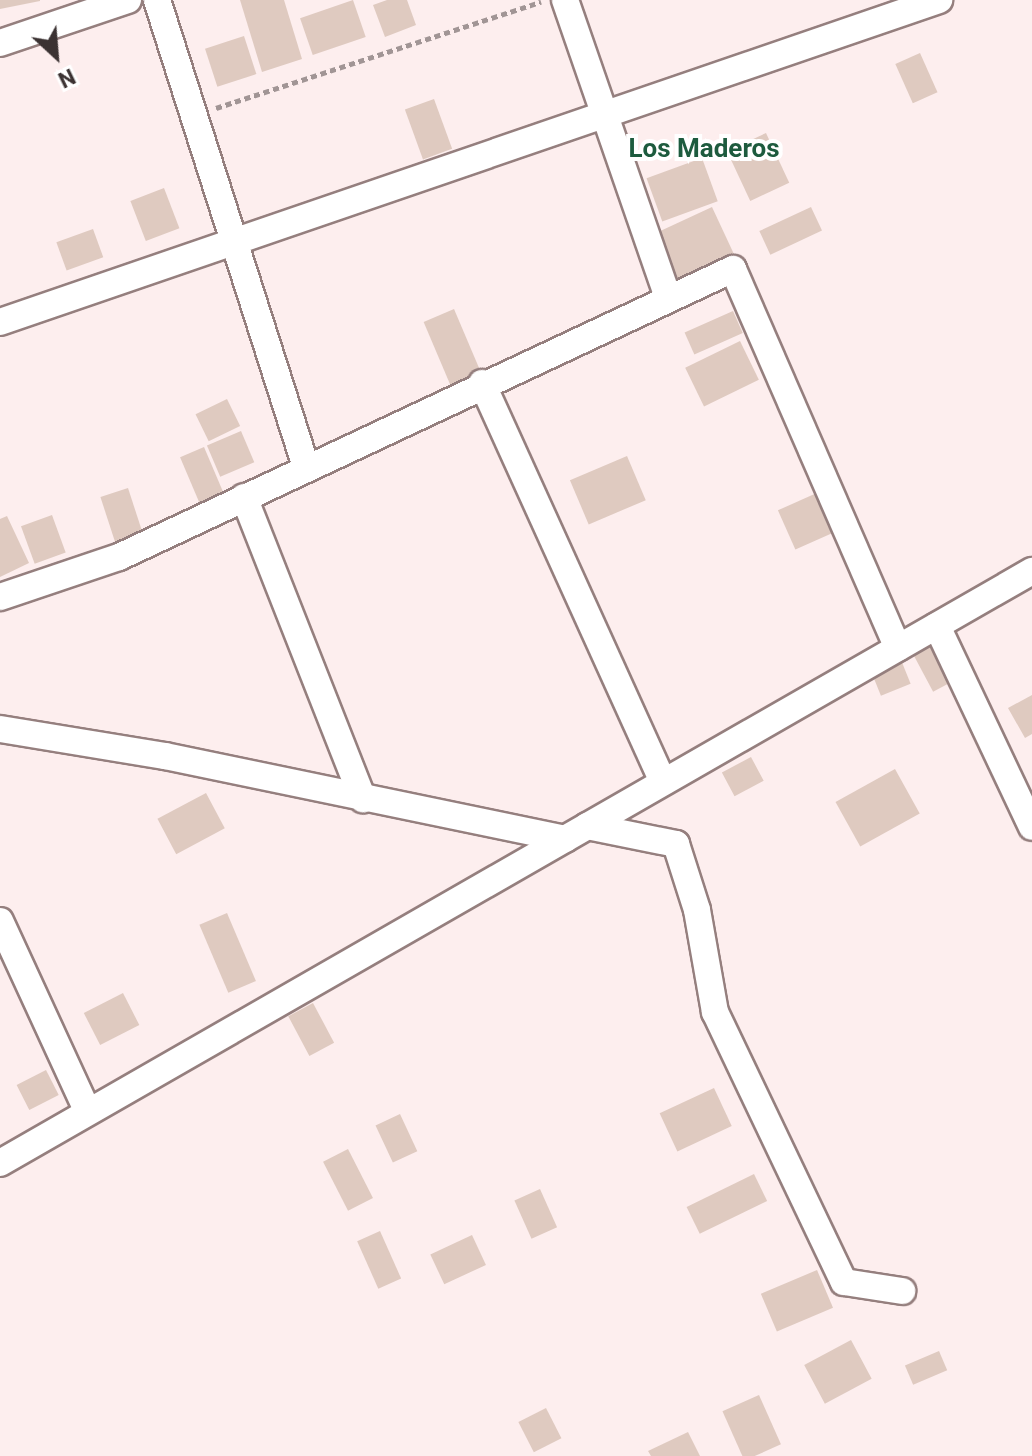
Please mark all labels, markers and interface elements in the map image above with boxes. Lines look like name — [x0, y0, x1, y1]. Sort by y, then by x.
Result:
north arrow — [16, 16, 96, 96]
text: N — [54, 63, 79, 93]
district label: Los Maderos — [628, 133, 780, 165]

